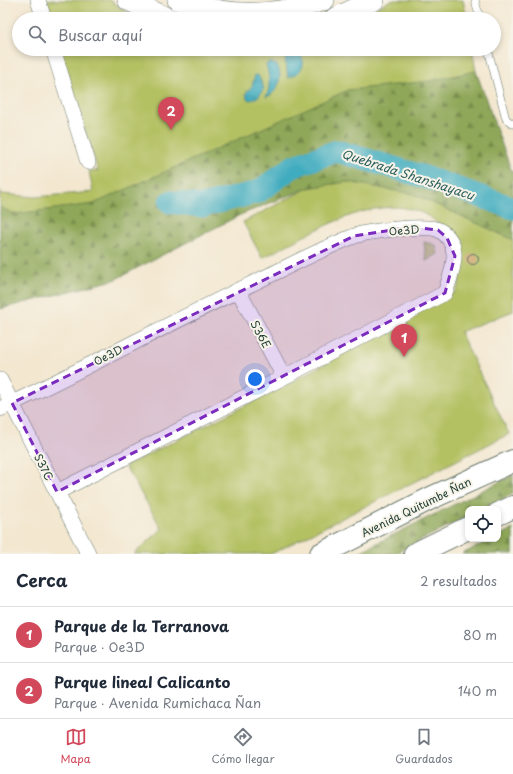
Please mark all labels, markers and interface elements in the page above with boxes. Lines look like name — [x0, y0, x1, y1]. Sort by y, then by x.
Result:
search box — [12, 12, 501, 56]
icon: search — [26, 23, 48, 45]
text: Buscar aquí — [58, 23, 142, 46]
pin: 2 — [158, 97, 184, 130]
water label: Quebrada Shanshayacu — [340, 144, 477, 204]
street label: Oe3D — [388, 220, 420, 240]
street label: S36E — [247, 317, 275, 351]
pin: 1 — [391, 324, 417, 357]
street label: Oe3D — [90, 340, 126, 370]
your location — [245, 369, 265, 389]
street label: S37C — [30, 451, 58, 483]
street label: Avenida Quitumbe Ñan — [358, 473, 474, 541]
map controls — [465, 506, 501, 542]
button: locate — [465, 506, 501, 542]
text: Cerca — [16, 567, 67, 593]
text: 2 resultados — [420, 571, 497, 590]
text: Parque de la Terranova — [54, 614, 229, 637]
text: 1 — [26, 625, 32, 644]
text: 80 m — [463, 625, 497, 644]
text: Parque · Oe3D — [54, 637, 145, 656]
text: Parque lineal Calicanto — [54, 670, 230, 693]
text: 2 — [24, 681, 34, 700]
text: 140 m — [458, 681, 497, 700]
text: Parque · Avenida Rumichaca Ñan — [54, 693, 261, 712]
tab: Mapa — [60, 726, 91, 767]
tab: Cómo llegar — [212, 726, 274, 767]
tab: Guardados — [395, 726, 453, 767]

